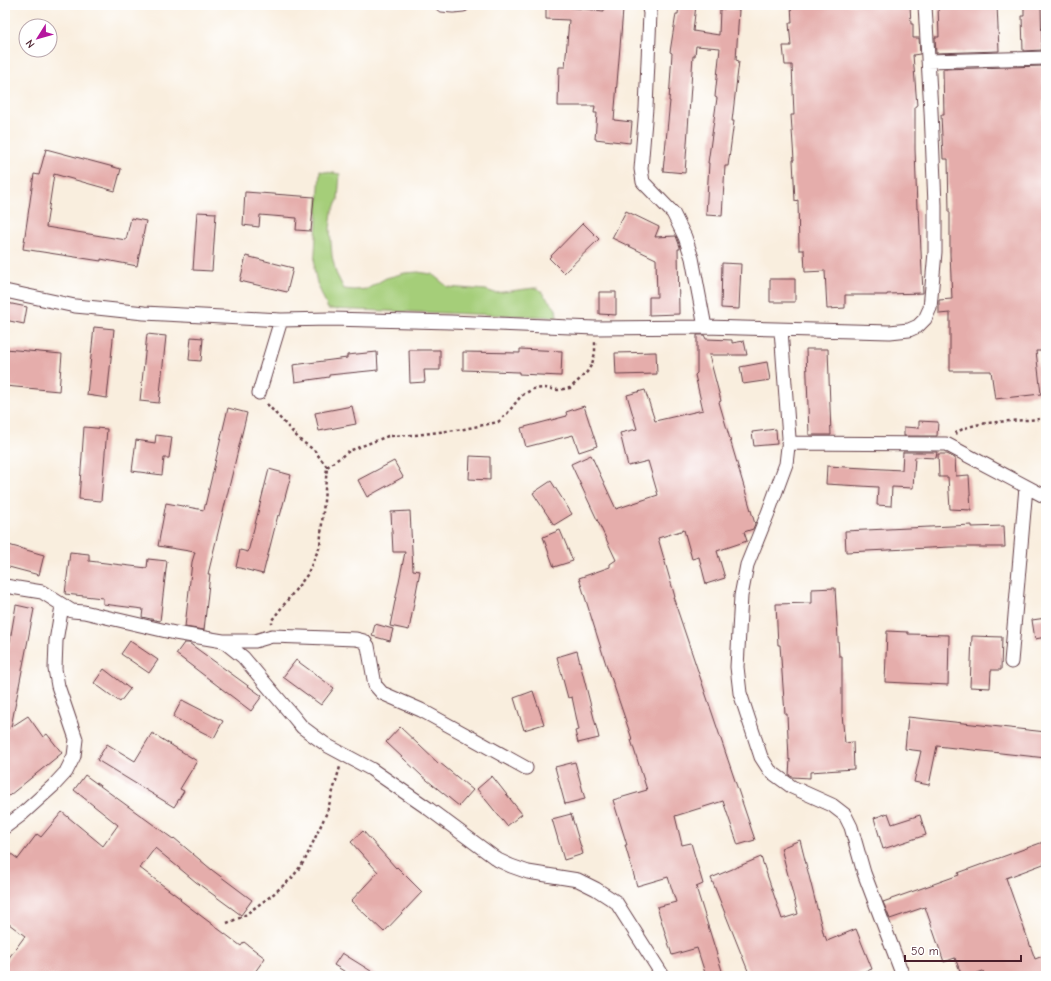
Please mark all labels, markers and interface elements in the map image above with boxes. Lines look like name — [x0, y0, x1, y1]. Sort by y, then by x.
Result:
north arrow — [18, 18, 58, 58]
text: N — [23, 37, 38, 50]
scale bar — [905, 937, 1021, 963]
text: 50 m — [911, 944, 939, 958]

